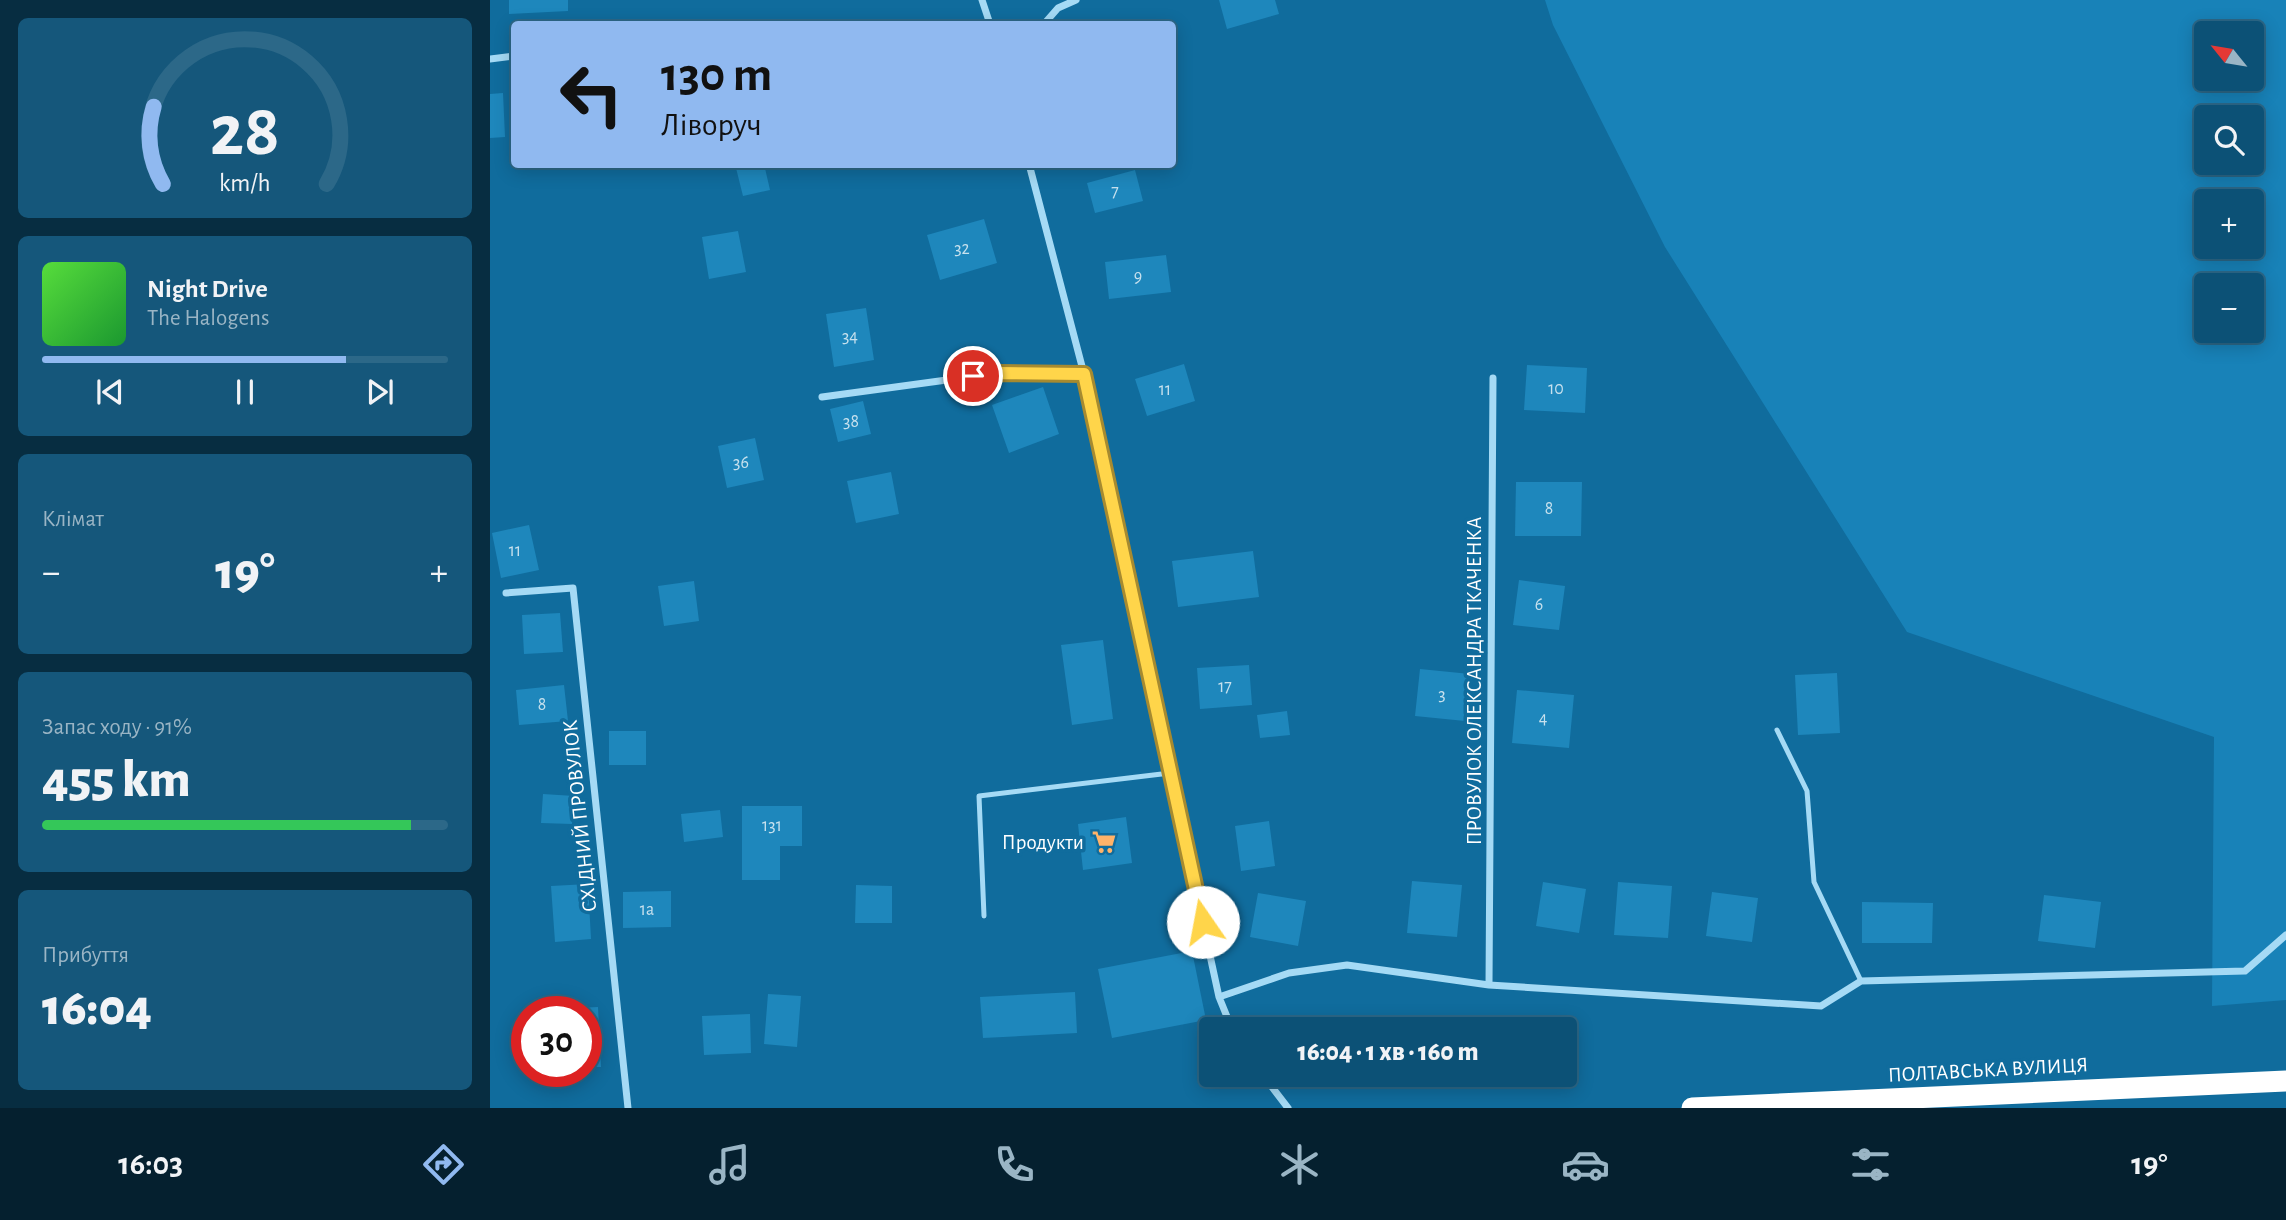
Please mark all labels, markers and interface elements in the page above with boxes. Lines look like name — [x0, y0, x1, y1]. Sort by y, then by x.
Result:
north arrow — [2194, 21, 2264, 91]
map controls — [2194, 21, 2264, 343]
icon: left — [546, 49, 637, 140]
text: 130 m — [661, 51, 772, 100]
text: 28 — [210, 96, 280, 169]
button: search — [2194, 105, 2264, 175]
text: Ліворуч — [661, 109, 762, 141]
text: km/h — [219, 171, 271, 196]
house number: 7 — [1111, 183, 1119, 201]
button: + — [2194, 189, 2264, 259]
house number: 32 — [954, 240, 970, 258]
house number: 9 — [1134, 268, 1142, 286]
button: − — [2194, 273, 2264, 343]
text: Night Drive — [147, 276, 268, 302]
text: The Halogens — [147, 307, 269, 330]
house number: 34 — [842, 328, 858, 346]
pin — [943, 346, 1003, 406]
icon: arrive — [954, 357, 992, 395]
icon: previous — [91, 373, 129, 411]
icon: pause — [226, 373, 264, 411]
icon: next — [361, 373, 399, 411]
house number: 10 — [1548, 380, 1564, 398]
house number: 11 — [1159, 381, 1171, 399]
house number: 38 — [843, 413, 859, 431]
house number: 36 — [733, 454, 749, 472]
house number: 8 — [1545, 500, 1553, 518]
text: Клімат — [42, 508, 104, 531]
street label: ПРОВУЛОК ОЛЕКСАНДРА ТКАЧЕНКА — [1464, 517, 1485, 845]
house number: 11 — [509, 542, 521, 560]
text: 19° — [215, 546, 275, 598]
text: − — [42, 554, 60, 592]
text: + — [430, 554, 448, 592]
house number: 6 — [1535, 596, 1543, 614]
house number: 17 — [1218, 678, 1232, 696]
house number: 3 — [1438, 686, 1446, 704]
house number: 8 — [538, 696, 546, 714]
house number: 4 — [1539, 710, 1548, 728]
text: Запас ходу · 91% — [42, 716, 192, 739]
street label: СХІДНИЙ ПРОВУЛОК — [558, 719, 601, 913]
text: 455 km — [42, 754, 191, 806]
house number: 131 — [762, 817, 782, 835]
supermarket icon: Продукти — [1090, 828, 1118, 856]
place label: Продукти — [1002, 832, 1084, 853]
position arrow — [1166, 885, 1240, 959]
house number: 1а — [640, 901, 654, 919]
text: Прибуття — [42, 944, 129, 967]
text: 16:04 — [42, 982, 152, 1034]
speed limit sign: 30 — [511, 996, 602, 1087]
text: 16:04 · 1 хв · 160 m — [1297, 1039, 1479, 1065]
street label: ПОЛТАВСЬКА ВУЛИЦЯ — [1887, 1054, 2089, 1086]
icon: directions — [419, 1140, 468, 1189]
icon: music — [705, 1140, 754, 1189]
icon: phone — [990, 1140, 1039, 1189]
icon: climate — [1275, 1140, 1324, 1189]
icon: car — [1561, 1140, 1610, 1189]
icon: filters — [1846, 1140, 1895, 1189]
text: 16:03 — [118, 1148, 183, 1180]
text: 19° — [2131, 1148, 2168, 1180]

